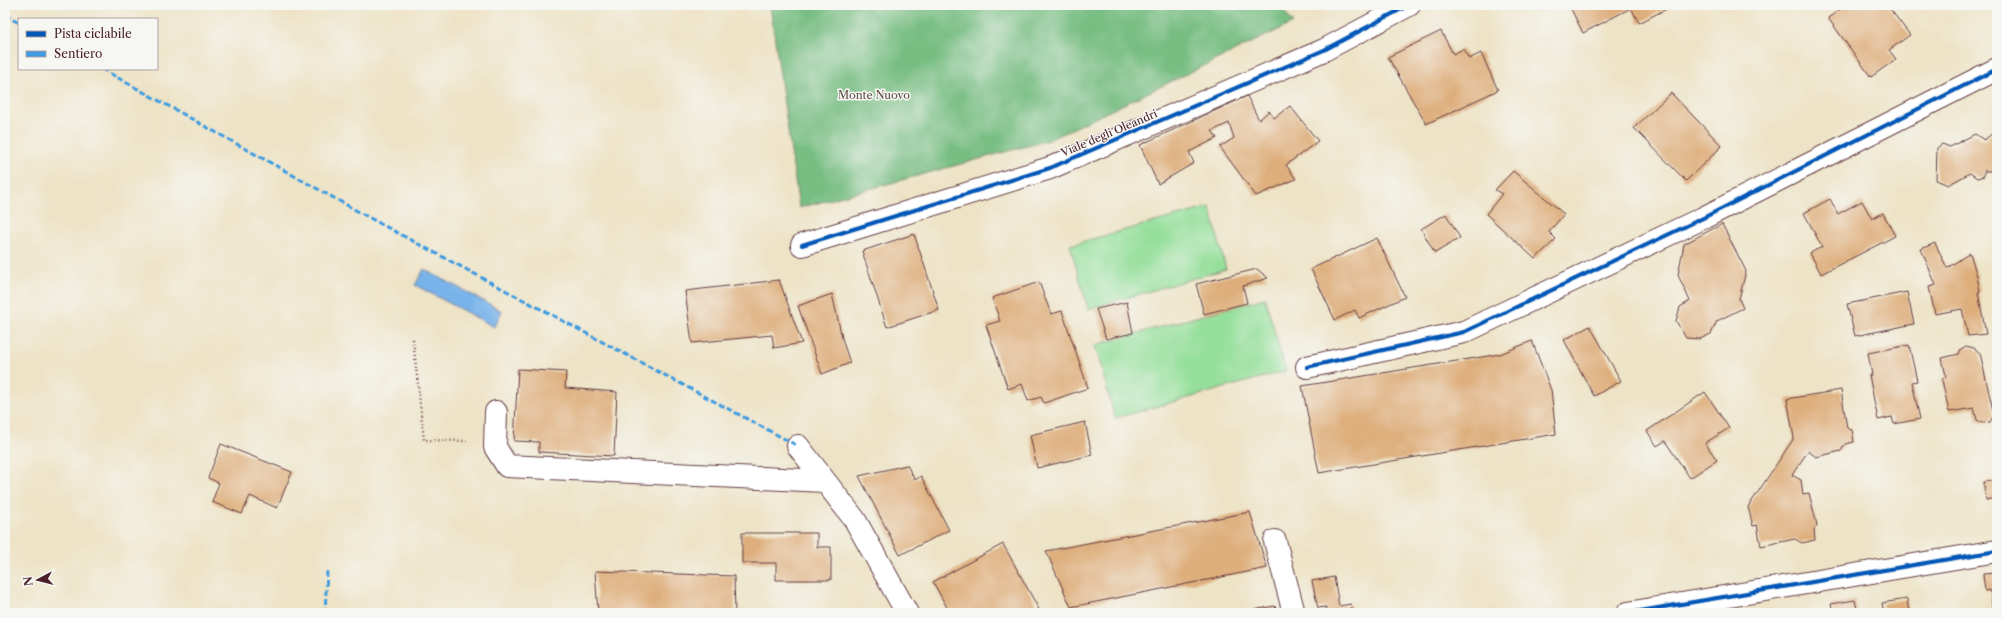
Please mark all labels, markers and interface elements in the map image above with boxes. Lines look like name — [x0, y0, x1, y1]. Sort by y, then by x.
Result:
legend — [18, 18, 158, 70]
text: Pista ciclabile — [54, 26, 132, 41]
text: Sentiero — [54, 46, 102, 61]
park label: Monte Nuovo — [838, 88, 910, 102]
street label: Viale degli Oleandri — [1058, 106, 1160, 160]
north arrow — [18, 560, 58, 600]
text: N — [20, 575, 36, 587]

